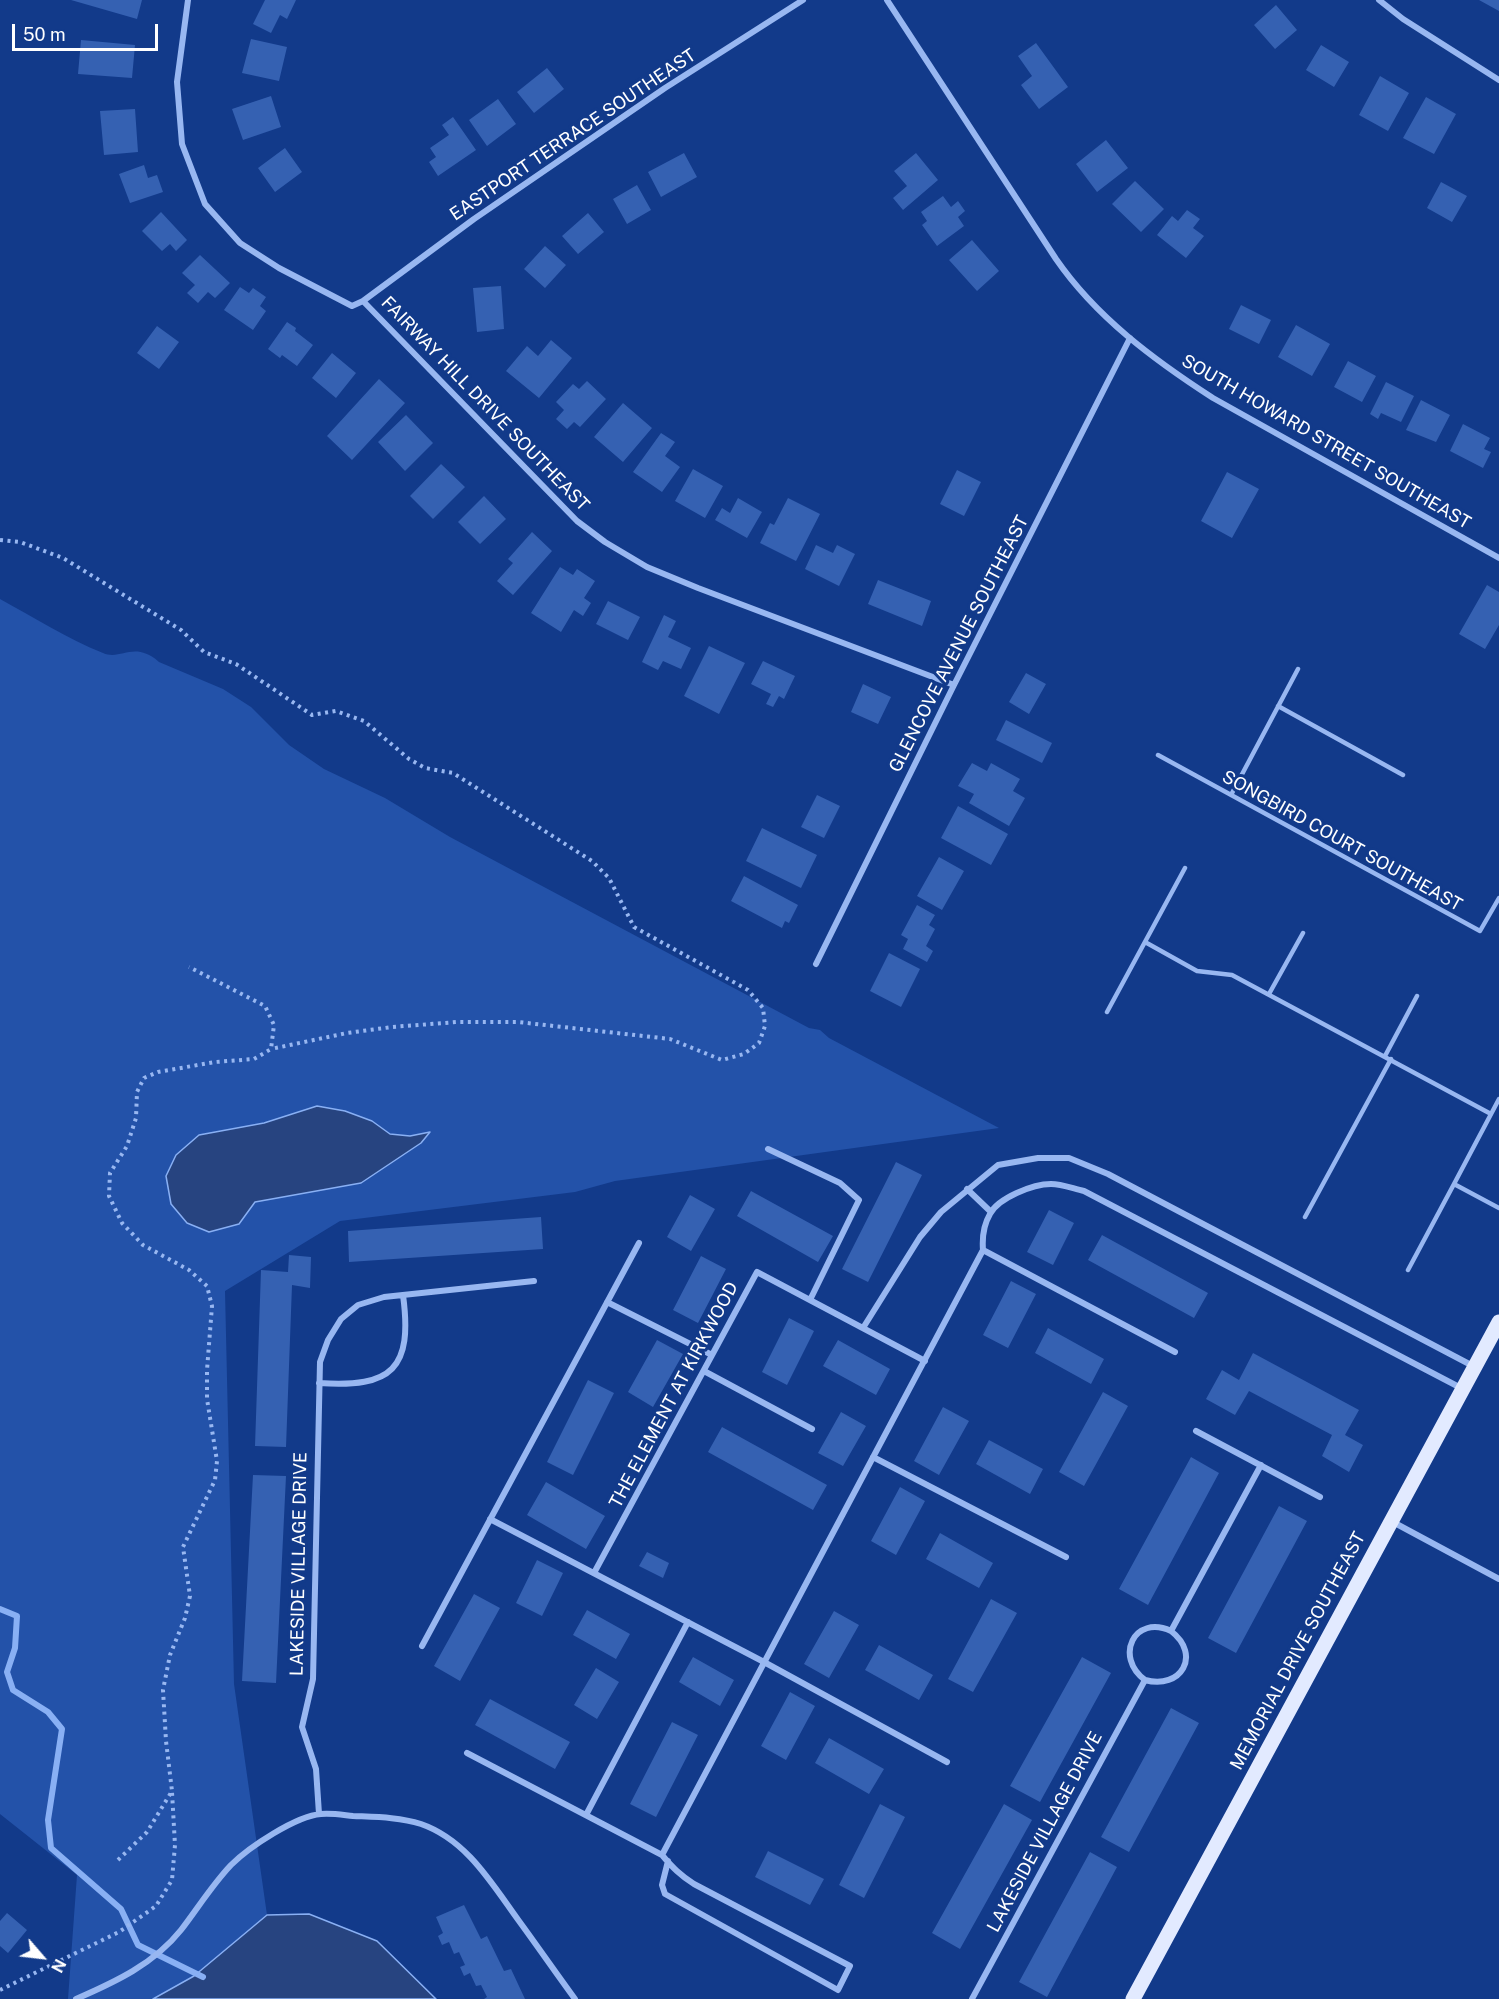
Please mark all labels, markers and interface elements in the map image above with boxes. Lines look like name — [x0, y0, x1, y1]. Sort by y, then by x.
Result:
scale bar — [15, 12, 160, 50]
text: 50 m — [23, 24, 66, 45]
street label: EASTPORT TERRACE SOUTHEAST — [446, 44, 700, 226]
street label: FAIRWAY HILL DRIVE SOUTHEAST — [376, 292, 594, 516]
street label: SOUTH HOWARD STREET SOUTHEAST — [1178, 350, 1474, 534]
street label: GLENCOVE AVENUE SOUTHEAST — [885, 512, 1033, 776]
street label: SONGBIRD COURT SOUTHEAST — [1218, 766, 1466, 916]
street label: THE ELEMENT AT KIRKWOOD — [605, 1278, 743, 1512]
street label: LAKESIDE VILLAGE DRIVE — [286, 1452, 312, 1676]
street label: MEMORIAL DRIVE SOUTHEAST — [1226, 1528, 1370, 1774]
street label: LAKESIDE VILLAGE DRIVE — [983, 1728, 1107, 1936]
north arrow — [12, 1927, 72, 1987]
text: N — [47, 1956, 70, 1976]

